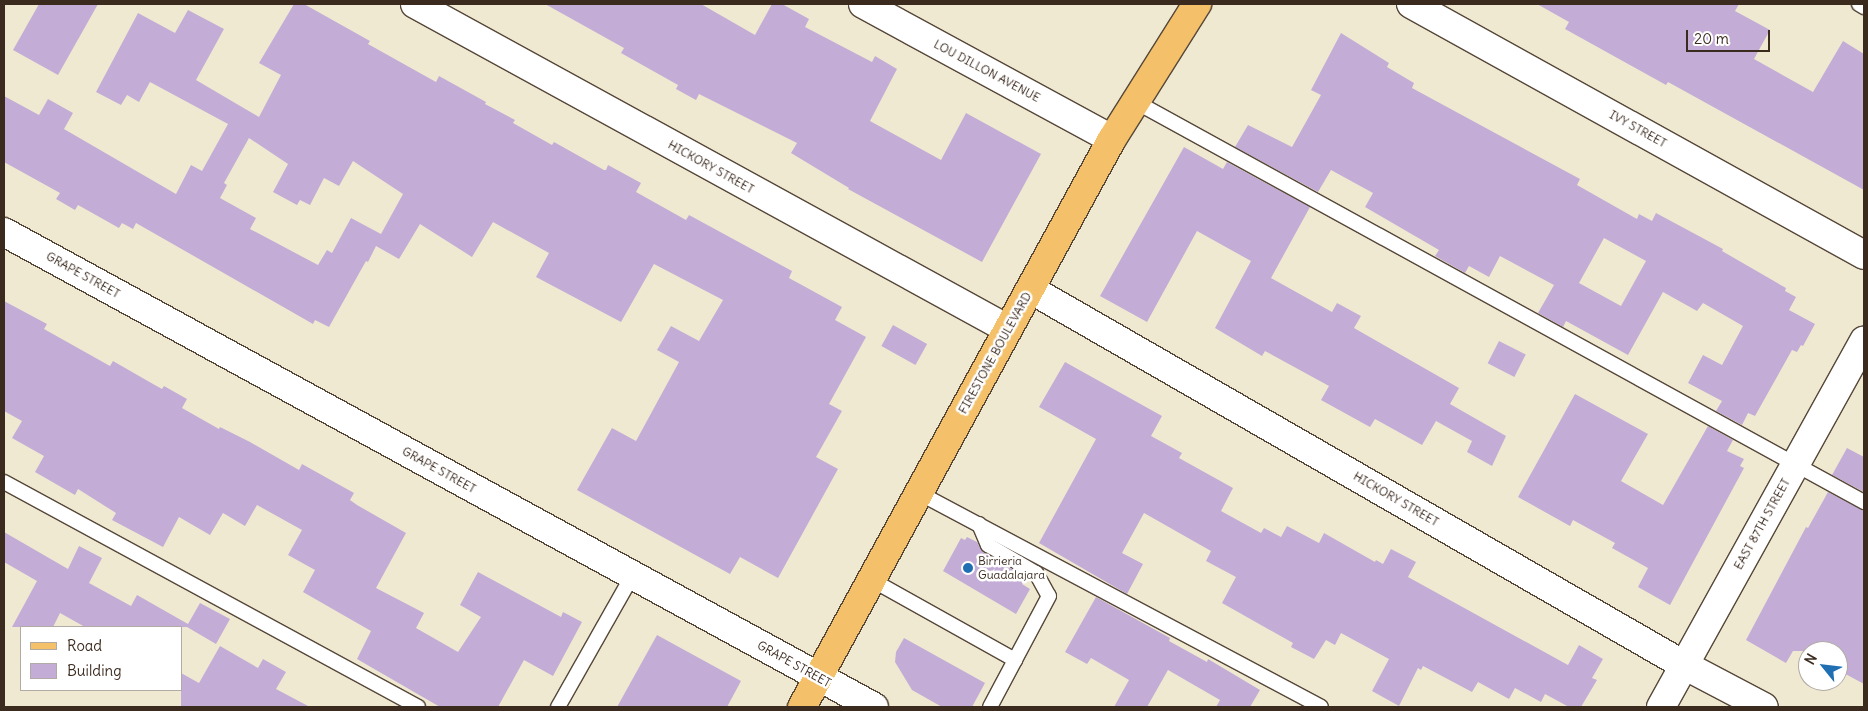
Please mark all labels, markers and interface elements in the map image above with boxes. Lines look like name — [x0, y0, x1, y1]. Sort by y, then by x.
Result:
scale bar — [1688, 20, 1772, 52]
text: 20 m — [1694, 29, 1729, 48]
street label: LOU DILLON AVENUE — [931, 37, 1043, 105]
street label: IVY STREET — [1607, 107, 1669, 151]
street label: HICKORY STREET — [666, 137, 756, 197]
street label: GRAPE STREET — [44, 249, 122, 301]
street label: FIRESTONE BOULEVARD — [956, 290, 1034, 416]
street label: GRAPE STREET — [400, 444, 478, 496]
street label: HICKORY STREET — [1351, 469, 1441, 529]
street label: EAST 87TH STREET — [1731, 476, 1793, 572]
place label: Birrieria Guadalajara — [978, 554, 1045, 582]
marker: Birrieria Guadalajara — [962, 562, 974, 574]
legend — [20, 626, 182, 691]
text: Road — [67, 636, 102, 655]
street label: GRAPE STREET — [755, 638, 833, 690]
north arrow — [1798, 641, 1848, 691]
text: N — [1801, 651, 1821, 668]
text: Building — [67, 661, 122, 680]

